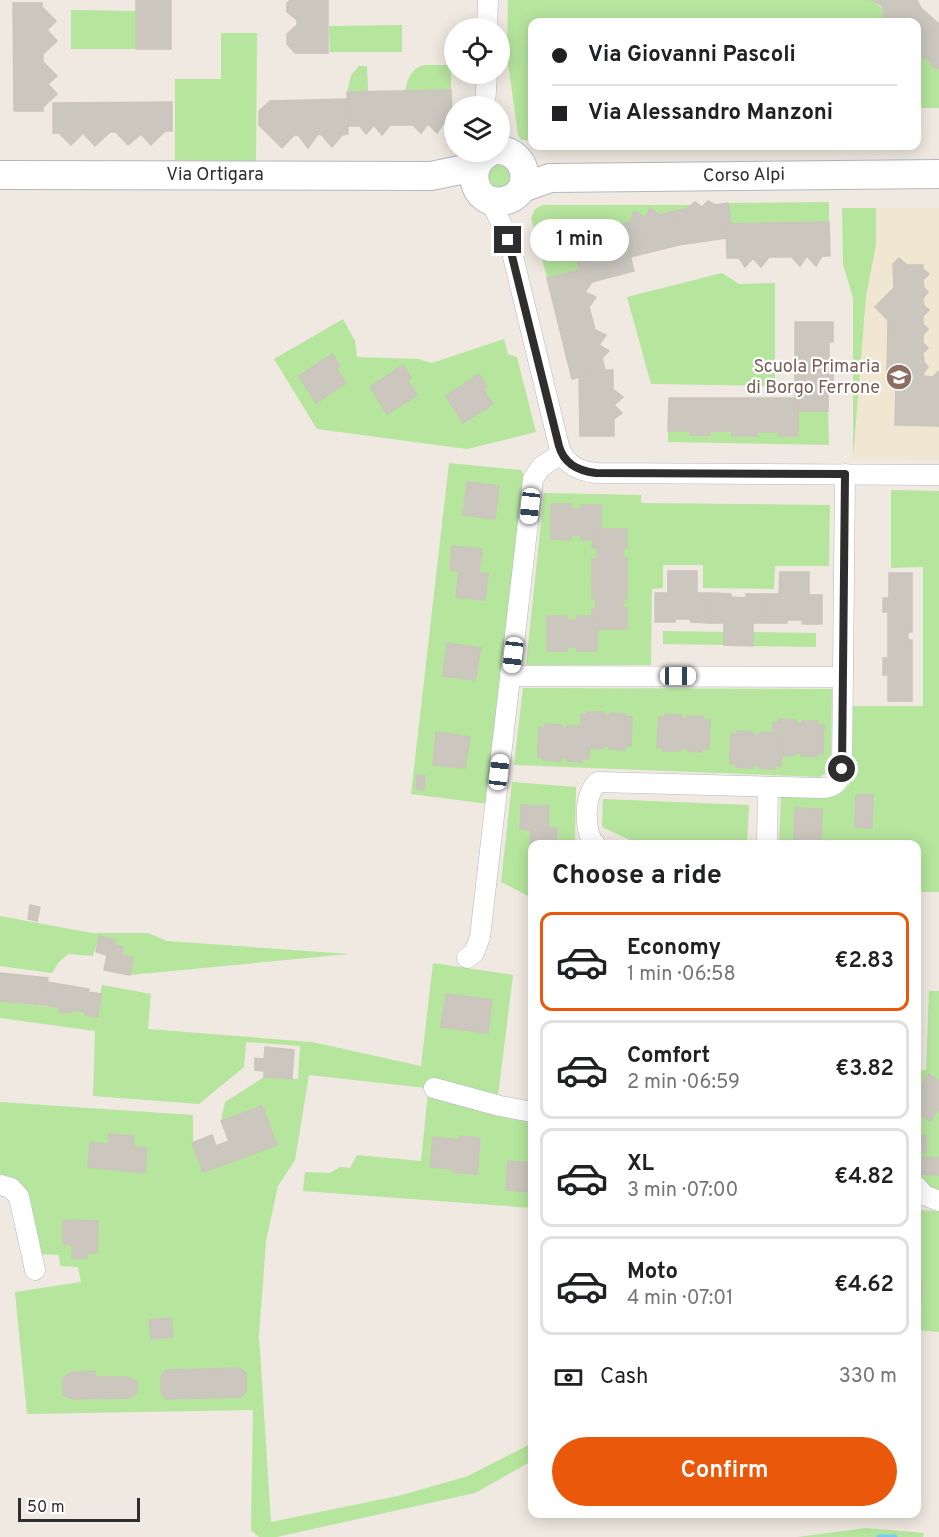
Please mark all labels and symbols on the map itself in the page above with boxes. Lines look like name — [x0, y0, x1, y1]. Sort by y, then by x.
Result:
street label: Via Ortigara — [166, 164, 264, 187]
street label: Corso Alpi — [703, 164, 785, 188]
callout: 1 min — [529, 219, 628, 261]
route end — [494, 226, 521, 253]
place label: Scuola Primaria di Borgo Ferrone — [746, 356, 880, 400]
school or university icon: Scuola Primaria di Borgo Ferrone — [884, 362, 914, 392]
car — [519, 487, 541, 525]
car — [502, 636, 524, 674]
car — [660, 667, 696, 685]
car — [488, 753, 510, 791]
route start — [828, 755, 855, 782]
scale bar — [18, 1495, 140, 1522]

